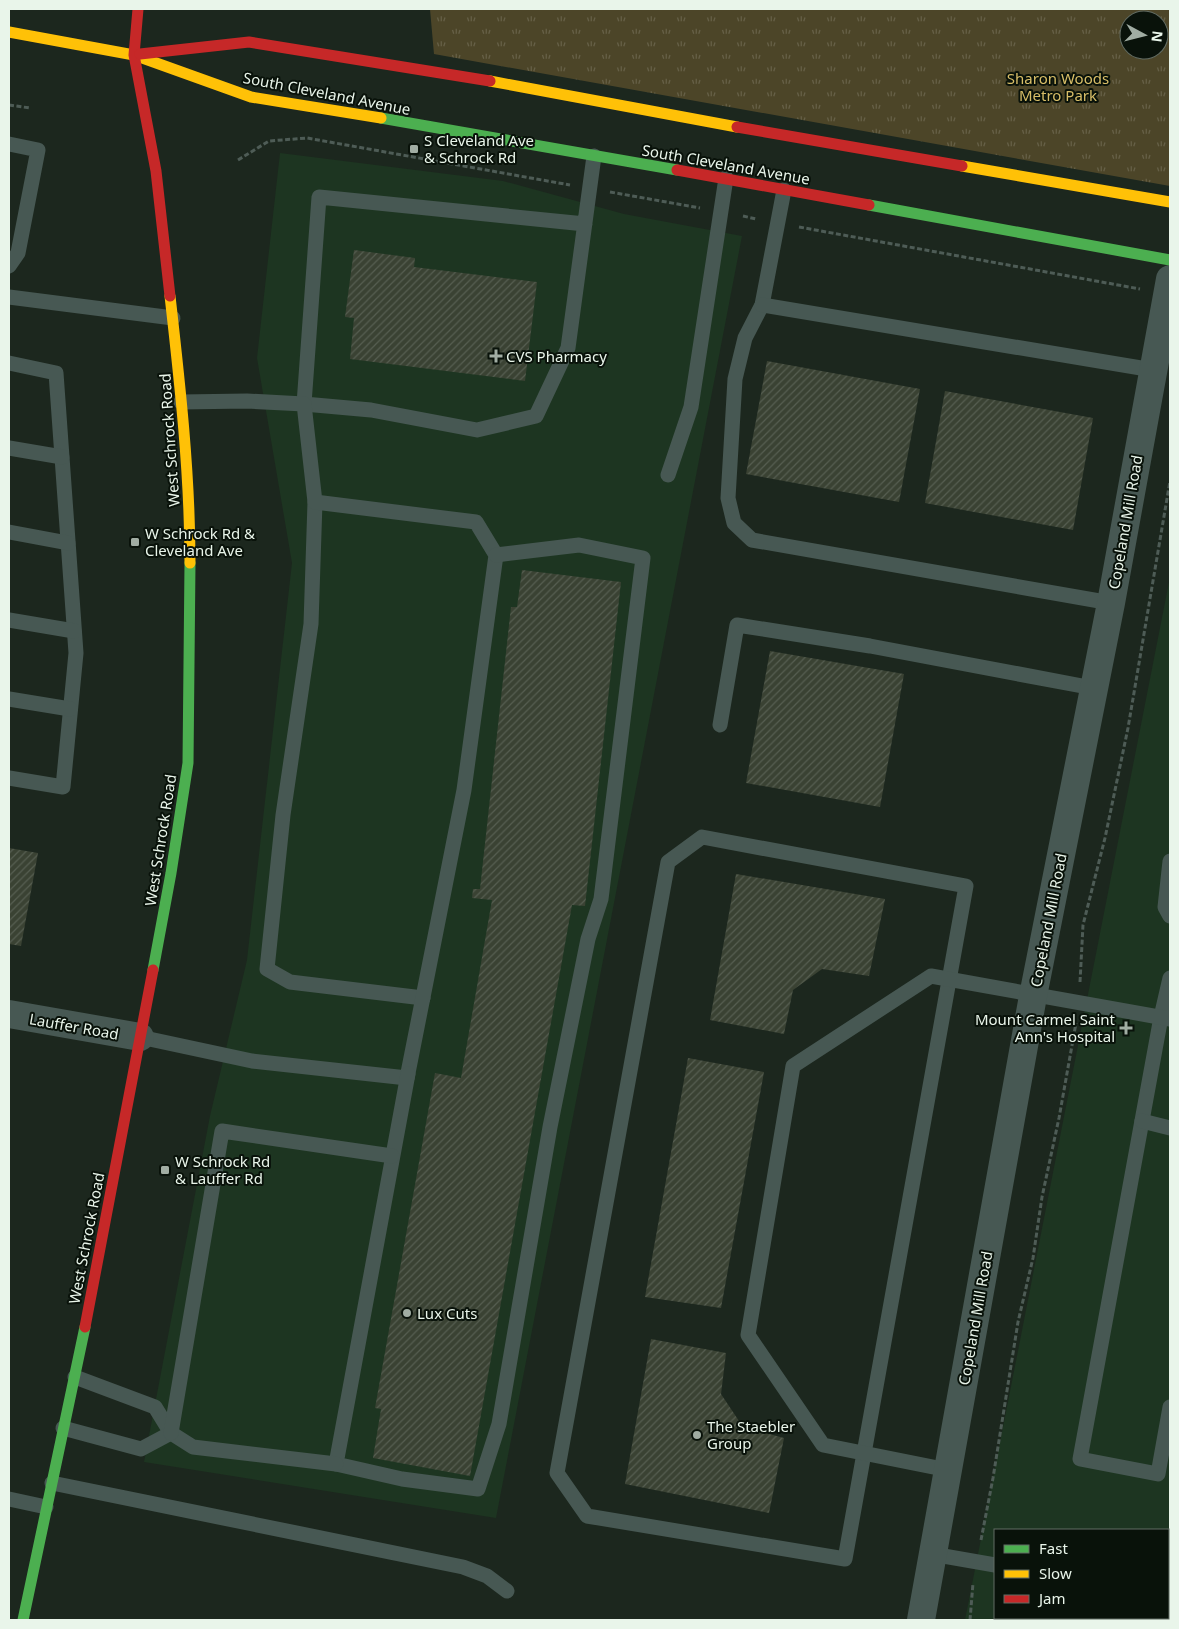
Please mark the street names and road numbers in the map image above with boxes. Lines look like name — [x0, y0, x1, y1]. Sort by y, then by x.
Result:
street label: South Cleveland Avenue — [242, 67, 412, 119]
street label: South Cleveland Avenue — [641, 139, 811, 189]
street label: West Schrock Road — [154, 373, 184, 507]
street label: Copeland Mill Road — [1103, 453, 1147, 591]
street label: West Schrock Road — [140, 773, 180, 907]
street label: Copeland Mill Road — [1025, 851, 1071, 989]
street label: Lauffer Road — [28, 1008, 120, 1044]
street label: West Schrock Road — [63, 1171, 109, 1305]
street label: Copeland Mill Road — [953, 1249, 997, 1387]

